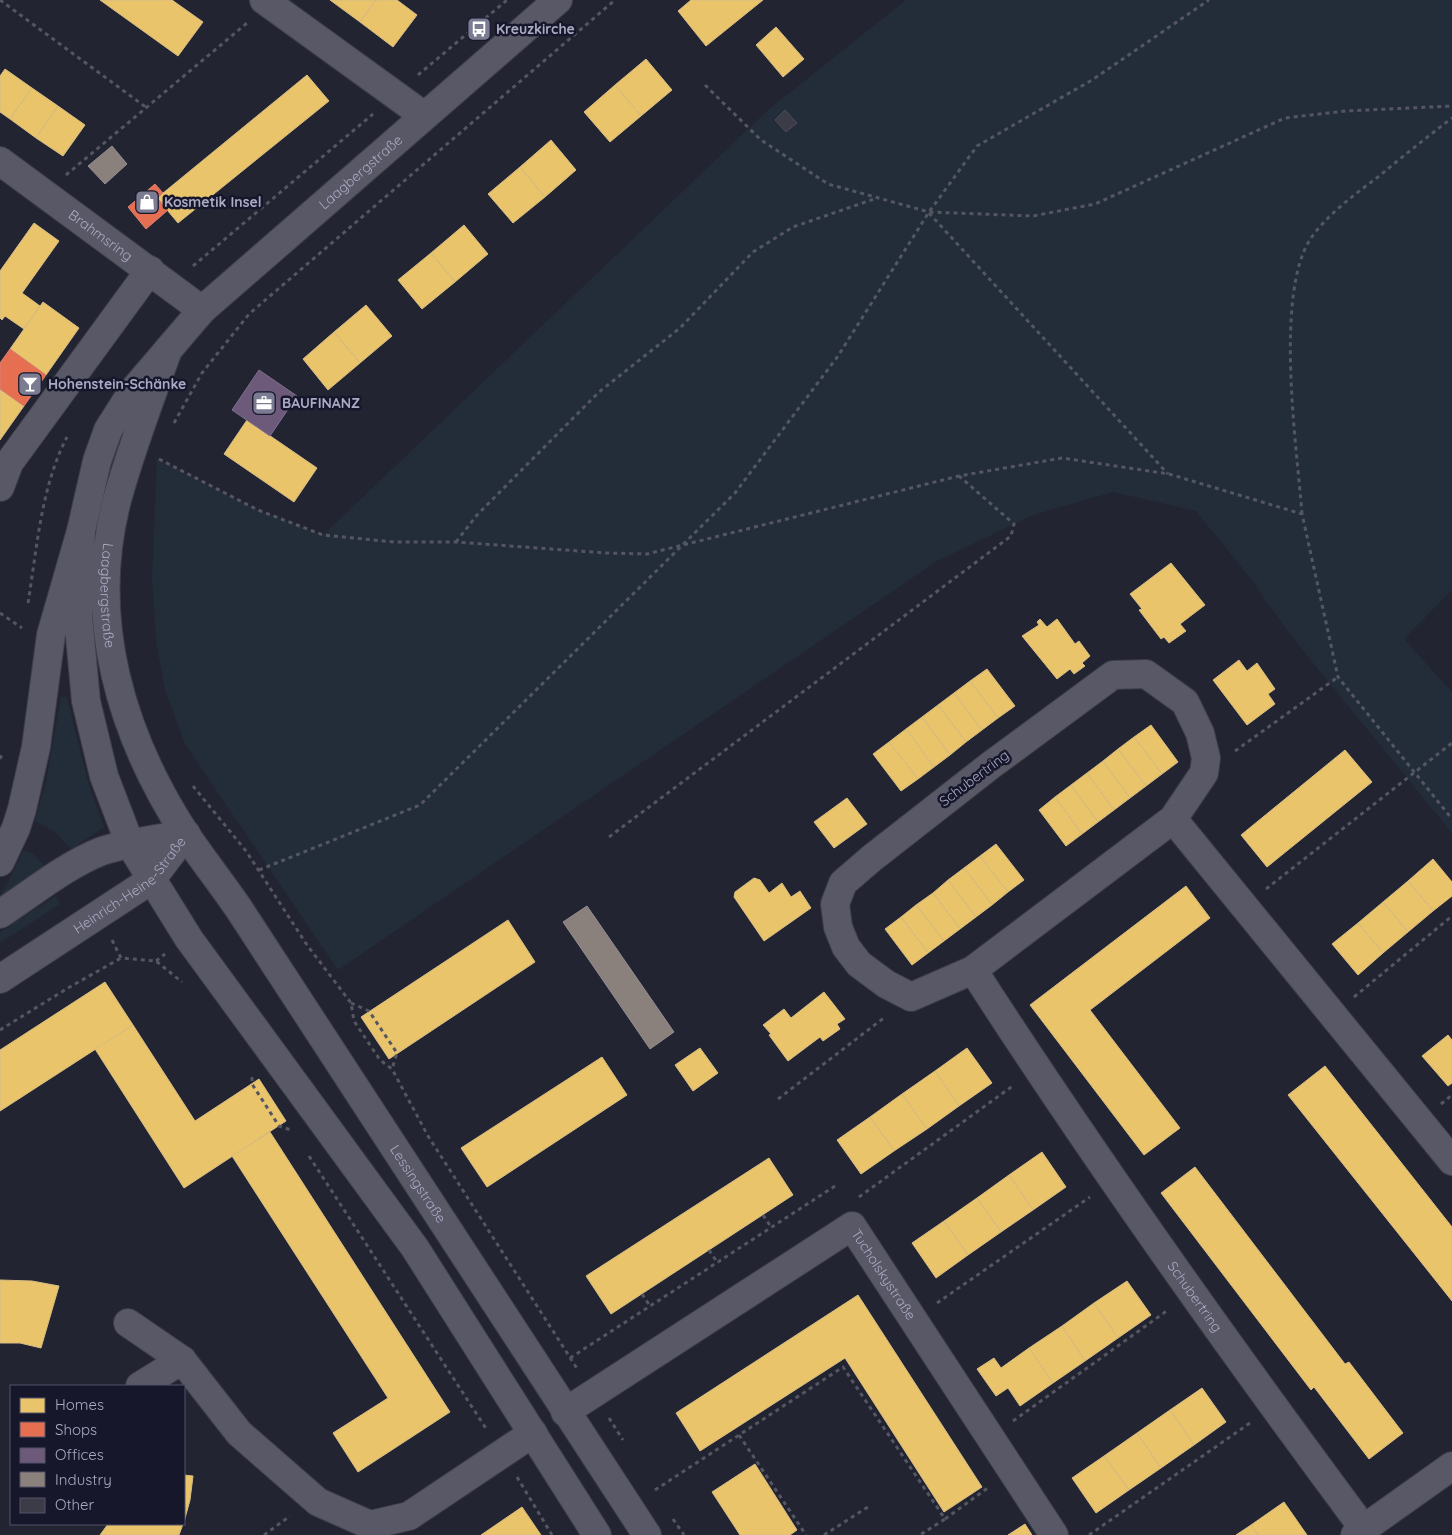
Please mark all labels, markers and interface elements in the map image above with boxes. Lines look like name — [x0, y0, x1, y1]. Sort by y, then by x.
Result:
bus stop icon: Kreuzkirche — [466, 16, 492, 42]
place label: Kreuzkirche — [496, 20, 575, 38]
street label: Laagbergstraße — [315, 131, 406, 213]
shop icon: Kosmetik Insel — [134, 189, 160, 215]
place label: Kosmetik Insel — [164, 193, 261, 211]
street label: Brahmsring — [65, 206, 136, 265]
bar icon: Hohenstein-Schänke — [17, 371, 43, 397]
place label: Hohenstein-Schänke — [48, 375, 186, 393]
office icon: BAUFINANZ — [251, 390, 277, 416]
place label: BAUFINANZ — [282, 394, 360, 412]
street label: Laagbergstraße — [97, 542, 119, 649]
street label: Schubertring — [936, 746, 1012, 810]
street label: Heinrich-Heine-Straße — [70, 833, 190, 938]
street label: Lessingstraße — [386, 1141, 450, 1226]
street label: Tucholskystraße — [847, 1226, 920, 1323]
street label: Schubertring — [1164, 1258, 1226, 1336]
legend — [10, 1385, 185, 1525]
text: Homes — [55, 1395, 104, 1414]
text: Shops — [55, 1420, 97, 1439]
text: Offices — [55, 1445, 104, 1464]
text: Industry — [55, 1470, 112, 1489]
text: Other — [55, 1495, 95, 1514]

